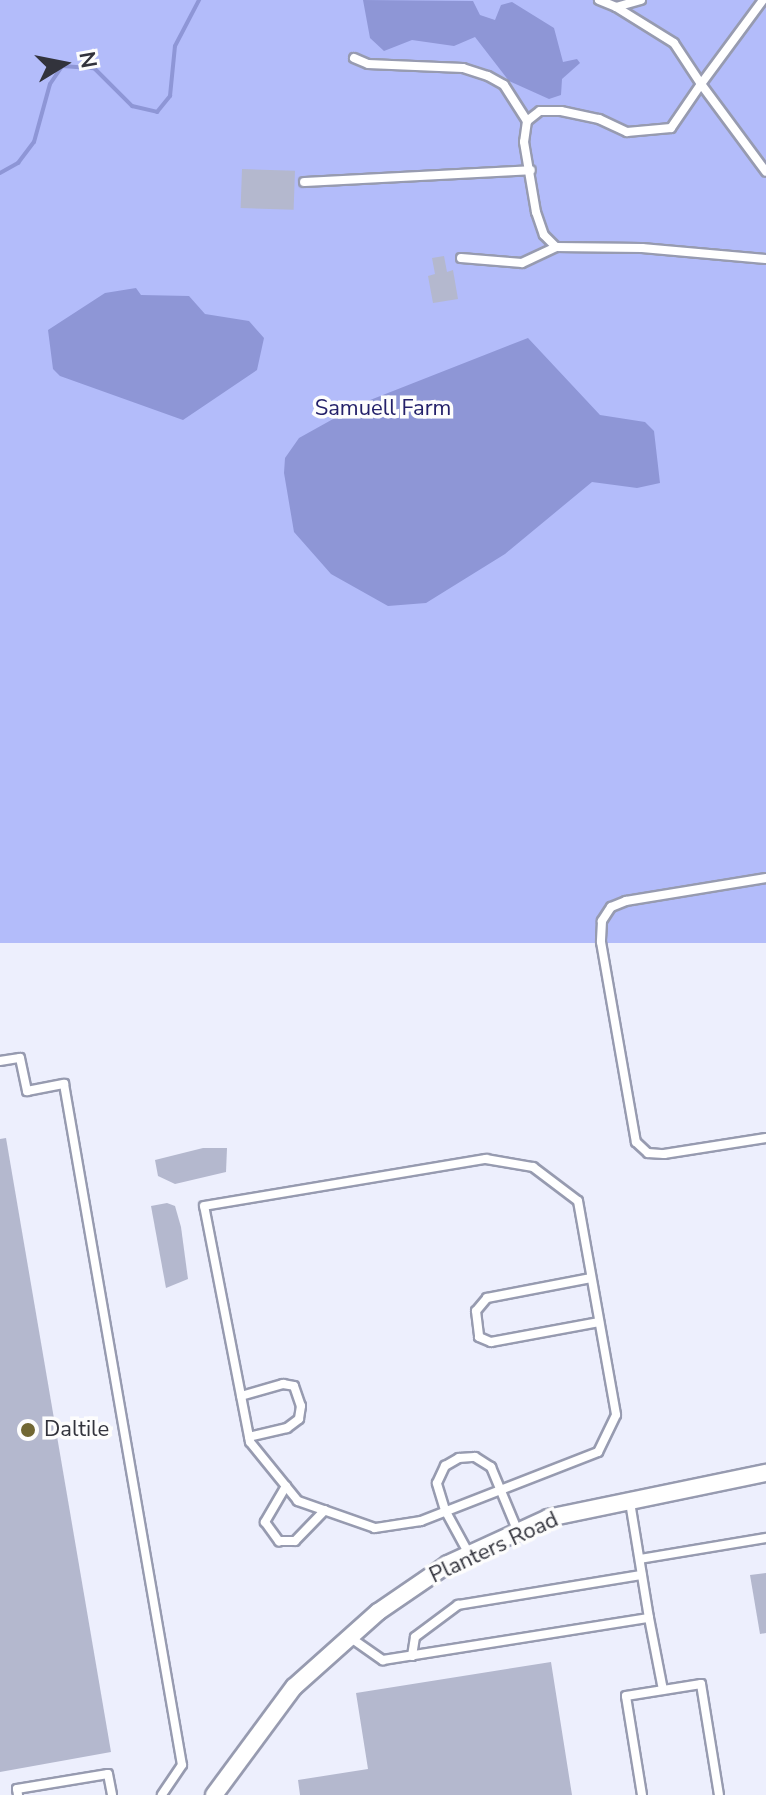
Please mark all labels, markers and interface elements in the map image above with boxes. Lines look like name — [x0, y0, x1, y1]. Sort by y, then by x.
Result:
north arrow — [24, 24, 104, 104]
text: N — [71, 49, 104, 71]
park label: Samuell Farm — [315, 396, 451, 422]
place label: Daltile — [44, 1417, 109, 1443]
marker: Daltile — [19, 1421, 37, 1439]
street label: Planters Road — [425, 1507, 563, 1589]

